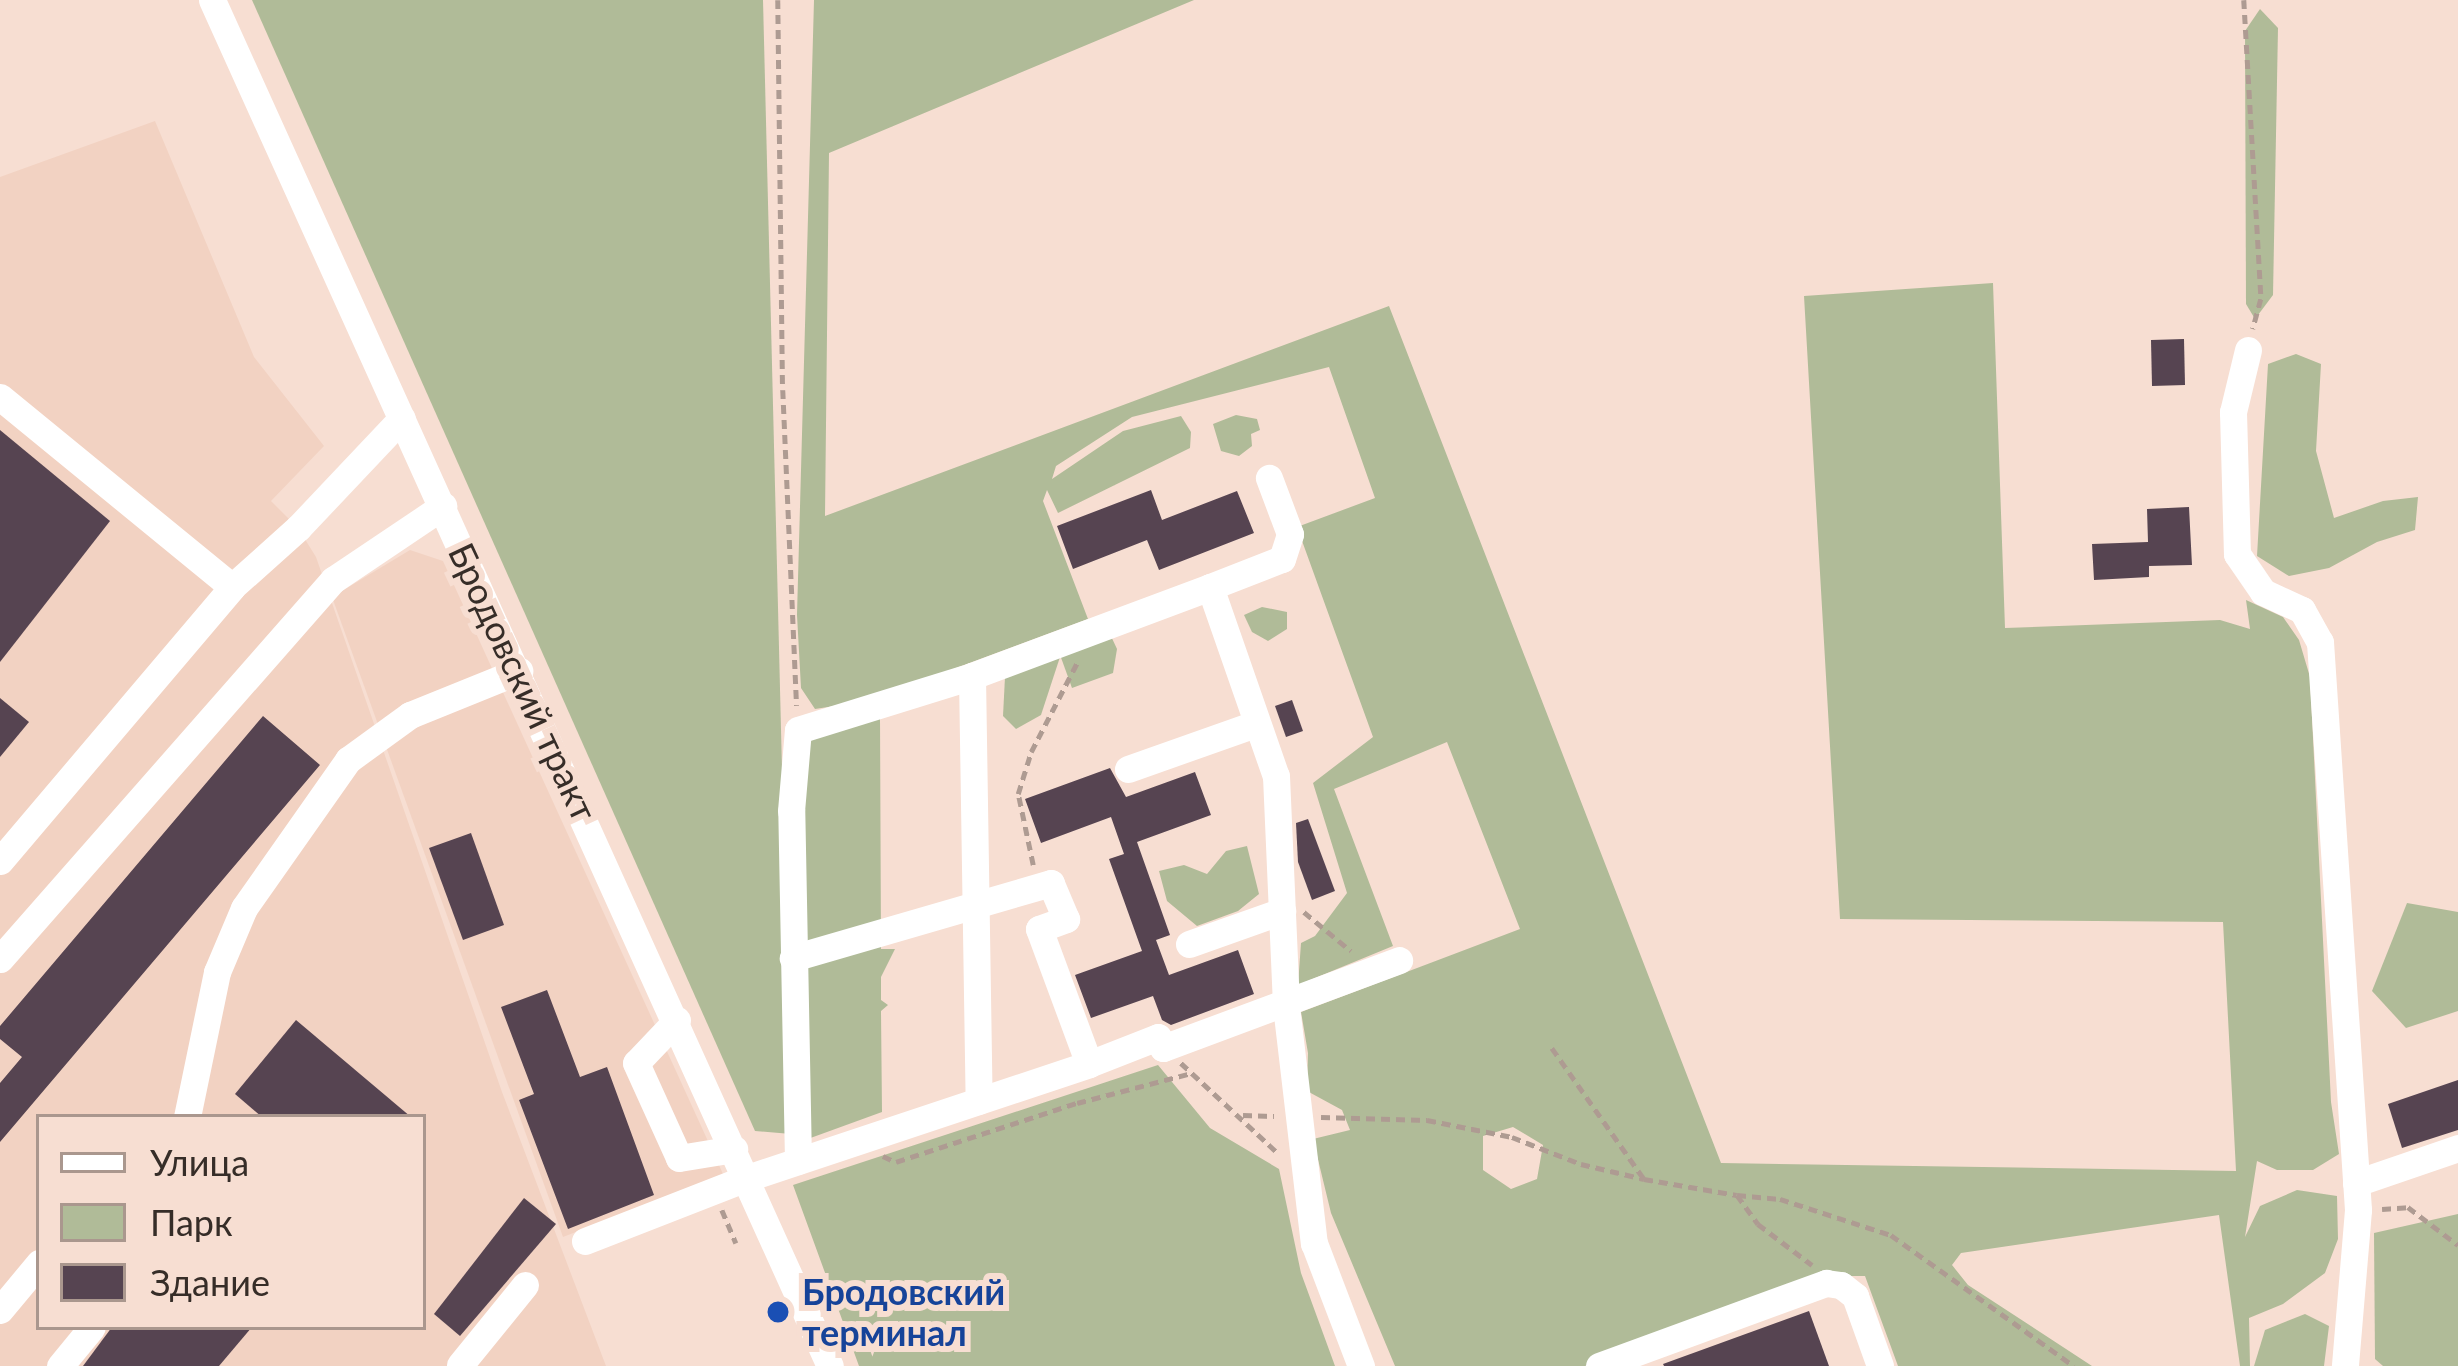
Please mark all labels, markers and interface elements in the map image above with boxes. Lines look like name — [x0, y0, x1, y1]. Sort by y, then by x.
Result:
street label: Бродовский тракт — [440, 536, 606, 828]
legend — [36, 1114, 426, 1330]
text: Улица — [150, 1140, 249, 1184]
text: Парк — [150, 1200, 233, 1244]
text: Здание — [150, 1260, 270, 1304]
place label: Бродовский терминал — [802, 1269, 1005, 1354]
marker: Бродовский терминал — [765, 1299, 791, 1325]

